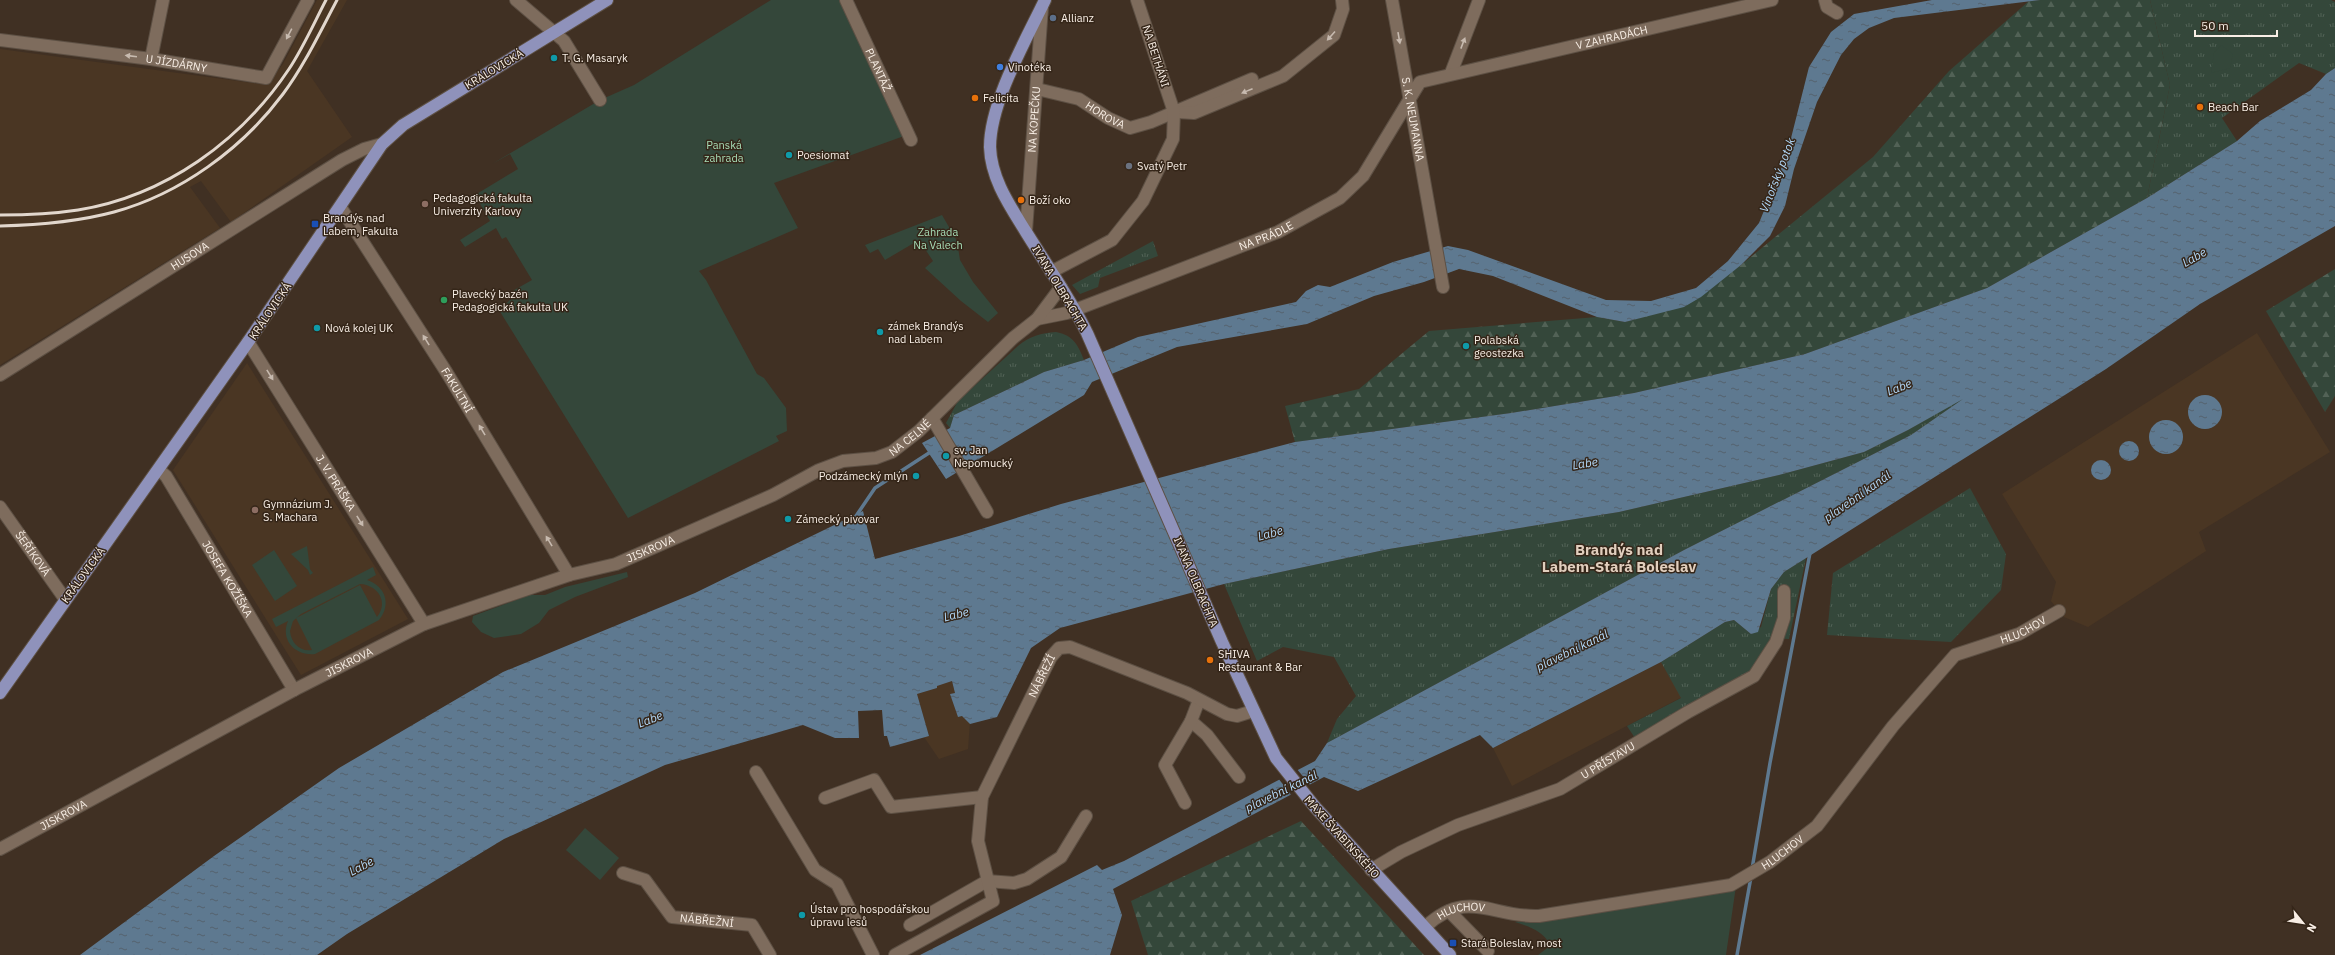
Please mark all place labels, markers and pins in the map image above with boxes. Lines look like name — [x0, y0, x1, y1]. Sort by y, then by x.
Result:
place label: Allianz — [1061, 11, 1094, 25]
marker: Allianz — [1048, 13, 1058, 23]
place label: T. G. Masaryk — [562, 51, 628, 65]
marker: T. G. Masaryk — [549, 53, 559, 63]
place label: Vinotéka — [1008, 60, 1051, 74]
marker: Vinotéka — [995, 62, 1005, 72]
place label: Felicita — [983, 91, 1019, 105]
marker: Felicita — [970, 93, 980, 103]
place label: Beach Bar — [2208, 100, 2259, 114]
marker: Beach Bar — [2195, 102, 2205, 112]
place label: Poesiomat — [797, 148, 849, 162]
marker: Poesiomat — [784, 150, 794, 160]
place label: Svatý Petr — [1137, 159, 1187, 173]
marker: Svatý Petr — [1124, 161, 1134, 171]
place label: Pedagogická fakulta Univerzity Karlovy — [433, 191, 532, 218]
place label: Boží oko — [1029, 193, 1071, 207]
marker: Boží oko — [1016, 195, 1026, 205]
marker: Pedagogická fakulta Univerzity Karlovy — [420, 199, 430, 209]
place label: Brandýs nad Labem, Fakulta — [323, 211, 398, 238]
marker: Brandýs nad Labem, Fakulta — [310, 219, 320, 229]
place label: Plavecký bazén Pedagogická fakulta UK — [452, 287, 568, 314]
marker: Plavecký bazén Pedagogická fakulta UK — [439, 295, 449, 305]
place label: zámek Brandýs nad Labem — [888, 319, 964, 346]
place label: Nová kolej UK — [325, 321, 393, 335]
marker: Nová kolej UK — [312, 323, 322, 333]
marker: zámek Brandýs nad Labem — [875, 327, 885, 337]
place label: Polabská geostezka — [1474, 333, 1524, 360]
marker: Polabská geostezka — [1461, 341, 1471, 351]
place label: sv. Jan Nepomucký — [954, 443, 1014, 470]
marker: sv. Jan Nepomucký — [941, 451, 951, 461]
place label: Podzámecký mlýn — [819, 469, 908, 483]
marker: Podzámecký mlýn — [911, 471, 921, 481]
place label: Gymnázium J. S. Machara — [263, 497, 333, 524]
marker: Gymnázium J. S. Machara — [250, 505, 260, 515]
place label: Zámecký pivovar — [796, 512, 879, 526]
marker: Zámecký pivovar — [783, 514, 793, 524]
place label: SHIVA Restaurant & Bar — [1218, 647, 1302, 674]
marker: SHIVA Restaurant & Bar — [1205, 655, 1215, 665]
place label: Ústav pro hospodářskou úpravu lesů — [810, 902, 929, 929]
marker: Ústav pro hospodářskou úpravu lesů — [797, 910, 807, 920]
place label: Stará Boleslav, most — [1461, 936, 1562, 950]
marker: Stará Boleslav, most — [1448, 938, 1458, 948]

